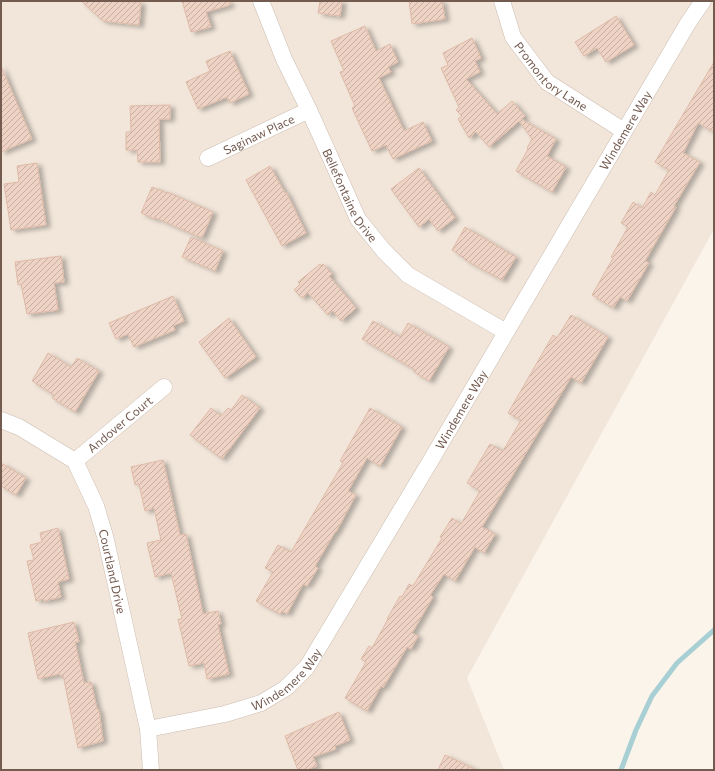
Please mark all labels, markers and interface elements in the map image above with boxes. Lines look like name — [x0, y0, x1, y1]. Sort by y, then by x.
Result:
street label: Promontory Lane — [512, 39, 590, 113]
street label: Windemere Way — [596, 88, 654, 172]
street label: Saginaw Place — [221, 111, 296, 157]
street label: Bellefontaine Drive — [320, 146, 381, 245]
street label: Windemere Way — [432, 367, 490, 452]
street label: Andover Court — [84, 393, 155, 455]
street label: Courtland Drive — [96, 527, 129, 615]
street label: Windemere Way — [250, 646, 324, 713]

